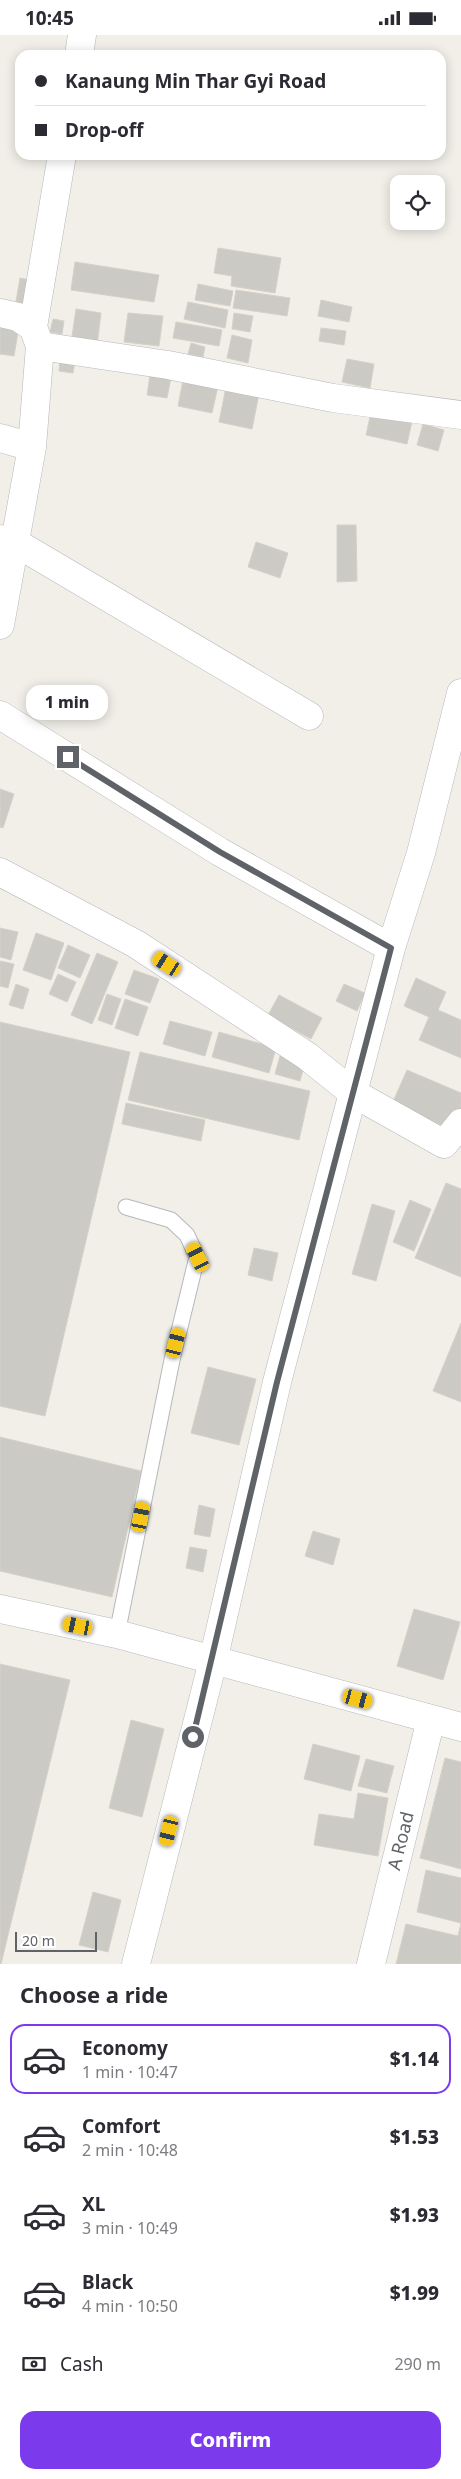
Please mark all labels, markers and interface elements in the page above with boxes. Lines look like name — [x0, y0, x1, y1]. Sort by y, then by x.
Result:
text: 10:45 — [25, 5, 74, 31]
text: Kanaung Min Thar Gyi Road — [65, 68, 326, 94]
text: Drop-off — [65, 117, 144, 143]
map controls — [390, 175, 445, 230]
button: locate — [390, 175, 445, 230]
callout: 1 min — [27, 685, 109, 719]
text: 1 min — [45, 691, 89, 713]
route end — [57, 746, 79, 768]
car — [150, 950, 183, 978]
car — [184, 1240, 211, 1274]
car — [165, 1327, 186, 1359]
car — [130, 1501, 151, 1533]
car — [61, 1616, 94, 1636]
car — [341, 1688, 374, 1710]
route start — [182, 1726, 204, 1748]
street label: A Road — [381, 1809, 419, 1872]
car — [158, 1815, 179, 1847]
scale bar — [15, 1929, 98, 1952]
text: 20 m — [22, 1931, 55, 1950]
text: Choose a ride — [20, 1979, 168, 2009]
text: Economy — [82, 2035, 168, 2061]
icon: car — [22, 2037, 67, 2082]
text: $1.14 — [390, 2046, 439, 2072]
text: 1 min · 10:47 — [82, 2061, 178, 2083]
text: Comfort — [82, 2113, 161, 2139]
icon: car — [22, 2115, 67, 2160]
text: $1.53 — [390, 2124, 439, 2150]
text: 2 min · 10:48 — [82, 2139, 178, 2161]
text: XL — [82, 2191, 105, 2217]
icon: car — [22, 2193, 67, 2238]
text: $1.93 — [390, 2202, 439, 2228]
text: 3 min · 10:49 — [82, 2217, 178, 2239]
text: Black — [82, 2269, 133, 2295]
icon: car — [22, 2271, 67, 2316]
text: $1.99 — [390, 2280, 439, 2306]
text: 4 min · 10:50 — [82, 2295, 178, 2317]
icon: cash — [20, 2350, 48, 2378]
text: Cash — [60, 2351, 104, 2377]
text: 290 m — [394, 2353, 441, 2375]
button: Confirm — [20, 2411, 441, 2469]

